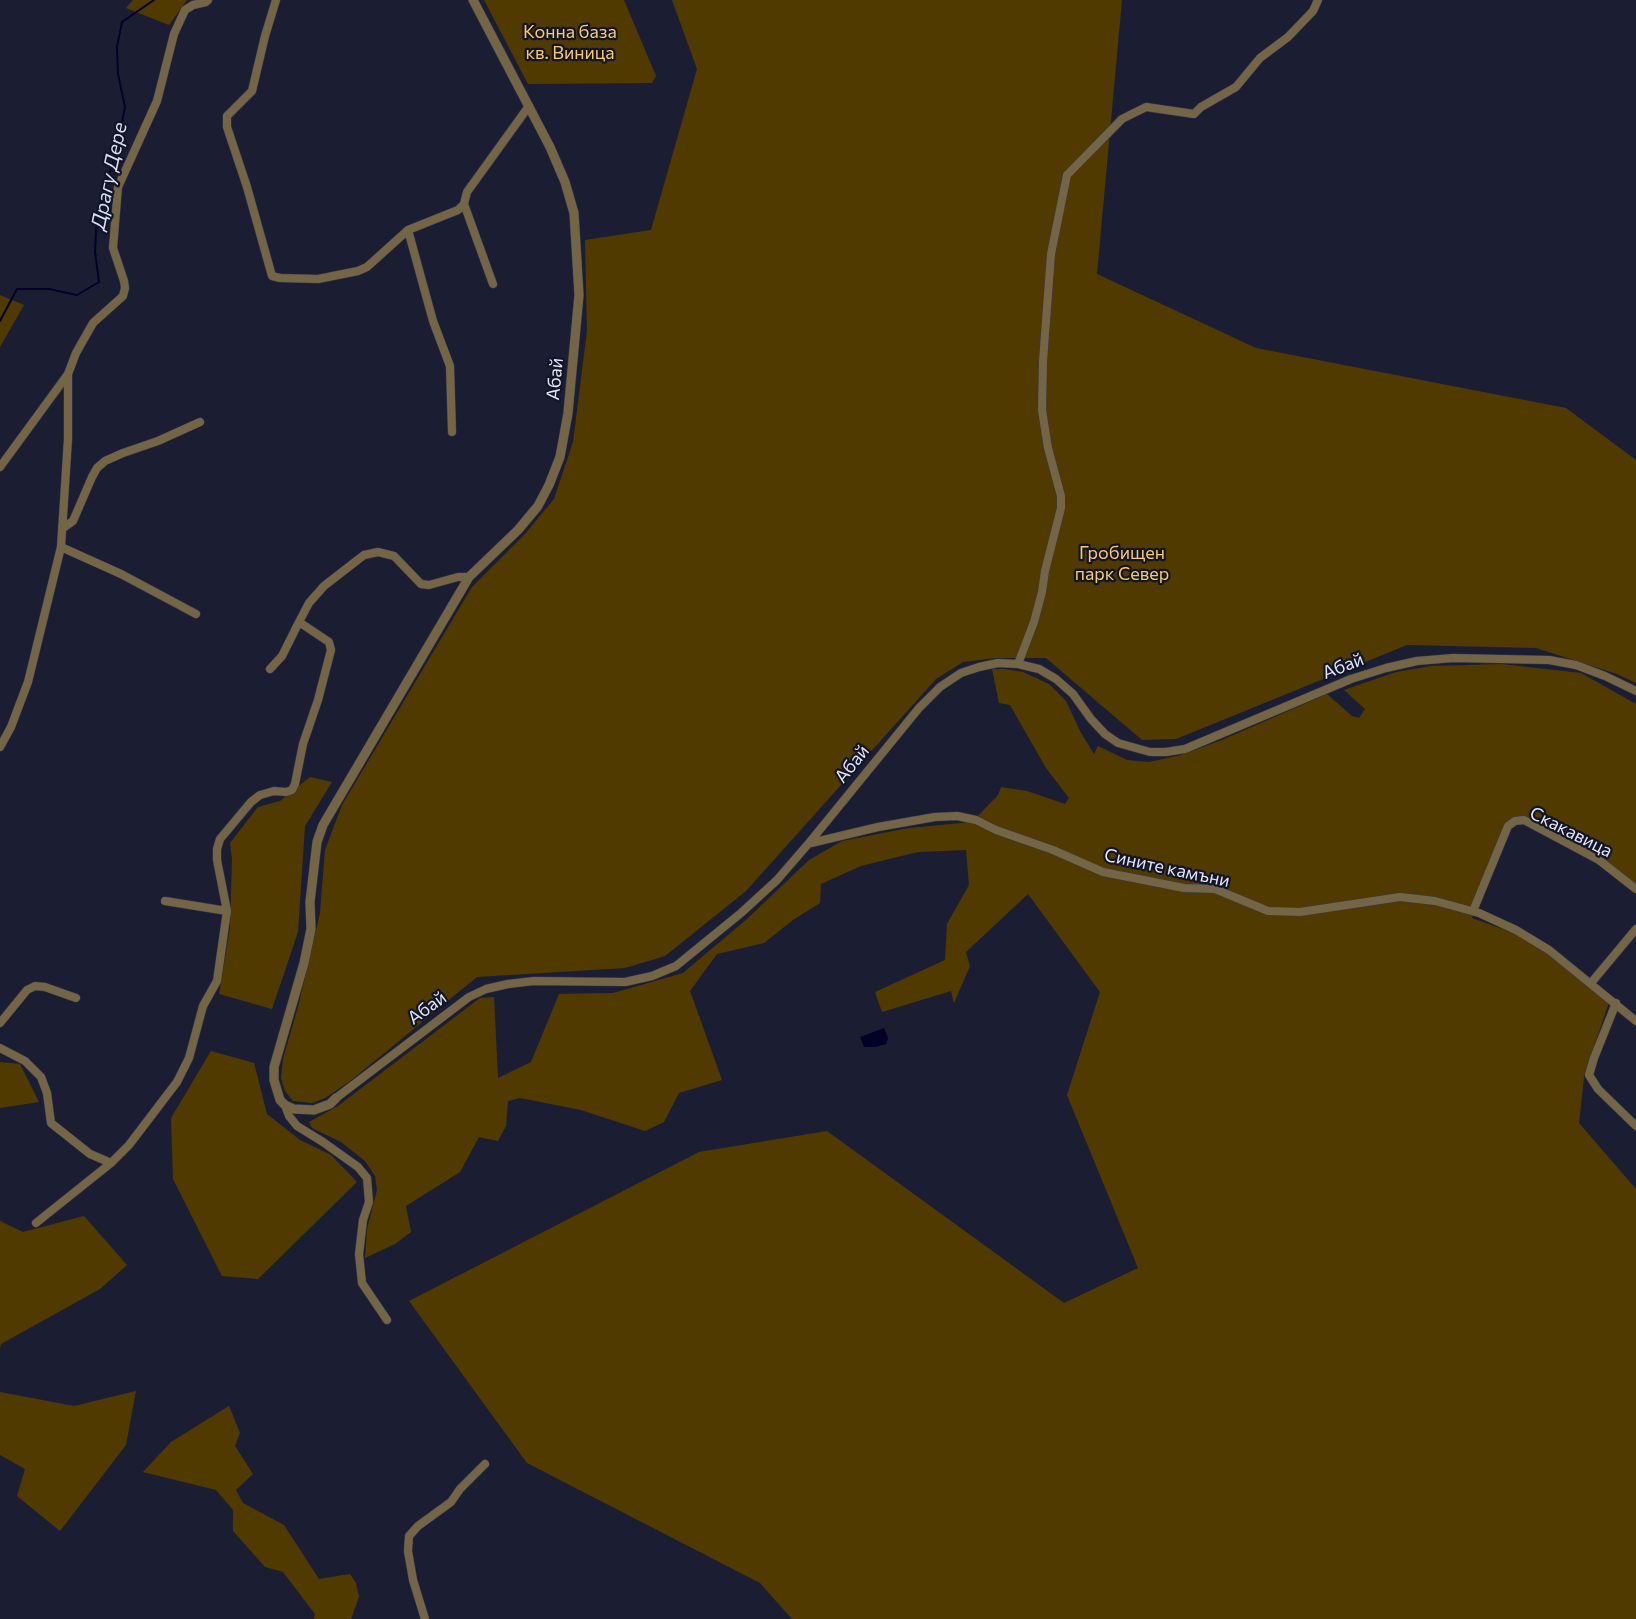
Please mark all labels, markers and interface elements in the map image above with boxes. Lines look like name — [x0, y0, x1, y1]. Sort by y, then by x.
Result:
park label: Конна база кв. Виница — [523, 21, 617, 63]
water label: Драгу Дере — [86, 120, 132, 232]
street label: Абай — [542, 357, 568, 401]
park label: Гробищен парк Север — [1075, 542, 1169, 584]
street label: Абай — [1319, 648, 1367, 684]
street label: Абай — [830, 741, 874, 787]
street label: Скакавица — [1526, 802, 1616, 862]
street label: Сините камъни — [1102, 844, 1232, 892]
street label: Абай — [403, 987, 451, 1029]

